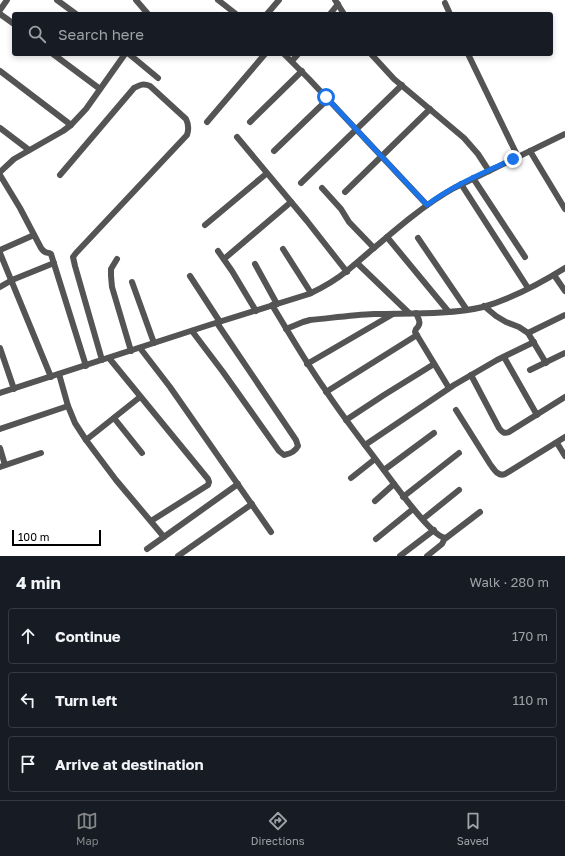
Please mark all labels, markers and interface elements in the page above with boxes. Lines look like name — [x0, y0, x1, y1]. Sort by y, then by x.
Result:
search box — [12, 12, 553, 56]
icon: search — [26, 23, 48, 45]
text: Search here — [58, 25, 144, 43]
route start — [317, 88, 335, 106]
route end — [504, 150, 522, 168]
scale bar — [12, 528, 101, 547]
text: 100 m — [18, 530, 49, 543]
text: 4 min — [16, 572, 61, 593]
text: Walk · 280 m — [470, 574, 549, 590]
icon: ahead — [17, 625, 39, 647]
text: Continue — [55, 627, 121, 645]
text: 170 m — [512, 628, 548, 644]
icon: left — [17, 689, 39, 711]
text: Turn left — [55, 691, 117, 709]
text: 110 m — [513, 692, 548, 708]
icon: arrive — [17, 753, 39, 775]
text: Arrive at destination — [55, 755, 204, 773]
tab: Map — [76, 810, 99, 847]
tab: Directions — [251, 810, 305, 847]
tab: Saved — [457, 810, 489, 847]

